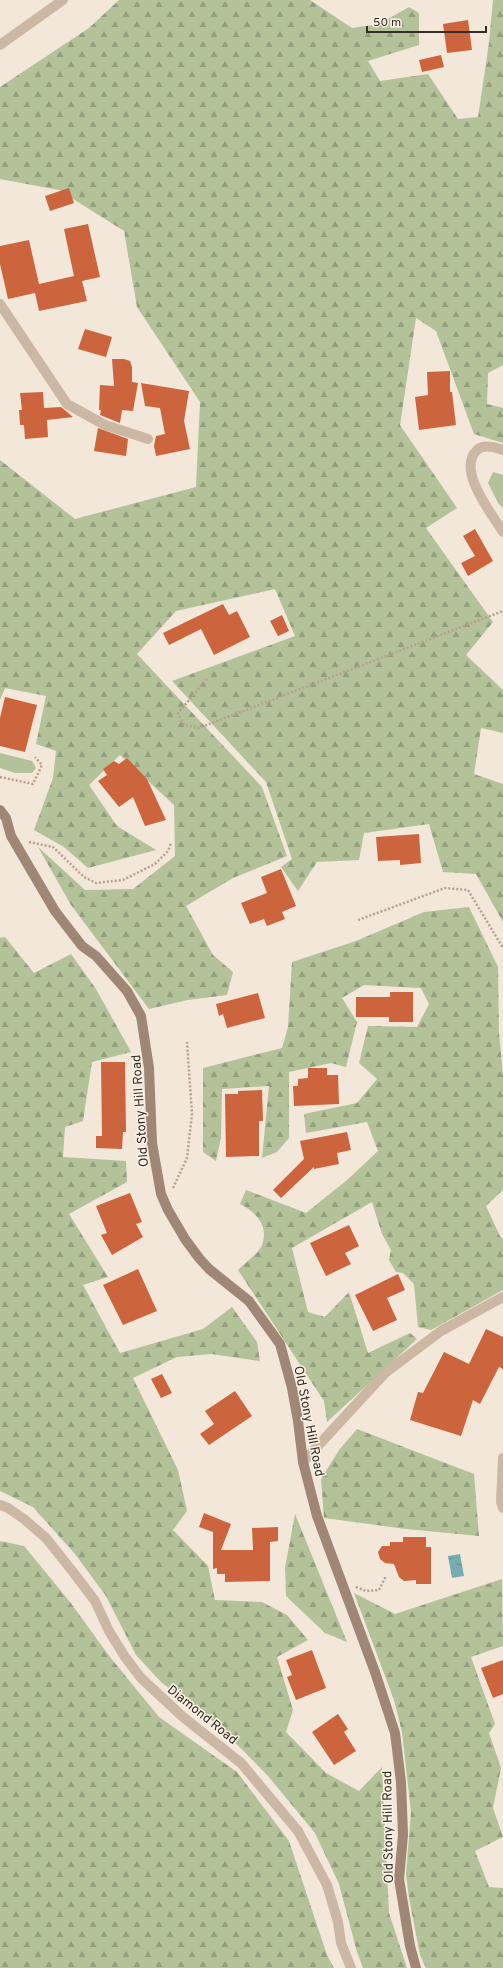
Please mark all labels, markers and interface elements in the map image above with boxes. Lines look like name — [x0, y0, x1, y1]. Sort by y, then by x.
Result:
scale bar — [367, 8, 486, 34]
text: 50 m — [373, 15, 401, 31]
street label: Old Stony Hill Road — [129, 1054, 153, 1168]
street label: Old Stony Hill Road — [289, 1365, 327, 1478]
street label: Diamond Road — [163, 1682, 240, 1749]
street label: Old Stony Hill Road — [380, 1771, 398, 1883]

